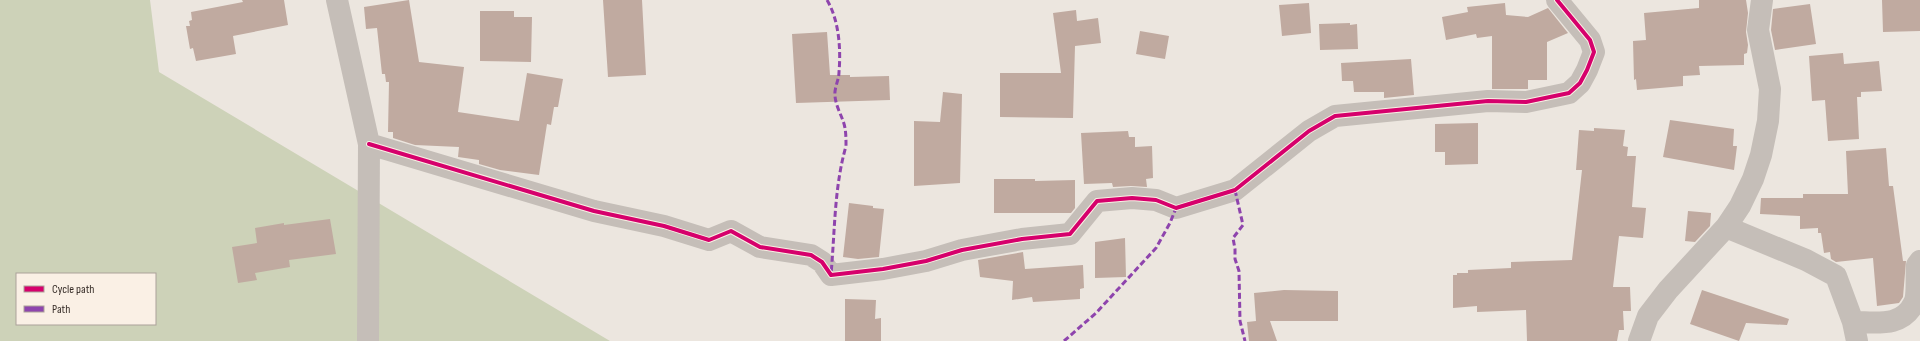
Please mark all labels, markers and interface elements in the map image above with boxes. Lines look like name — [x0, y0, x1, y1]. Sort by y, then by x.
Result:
legend — [16, 273, 156, 325]
text: Cycle path — [52, 282, 94, 297]
text: Path — [52, 302, 70, 317]

